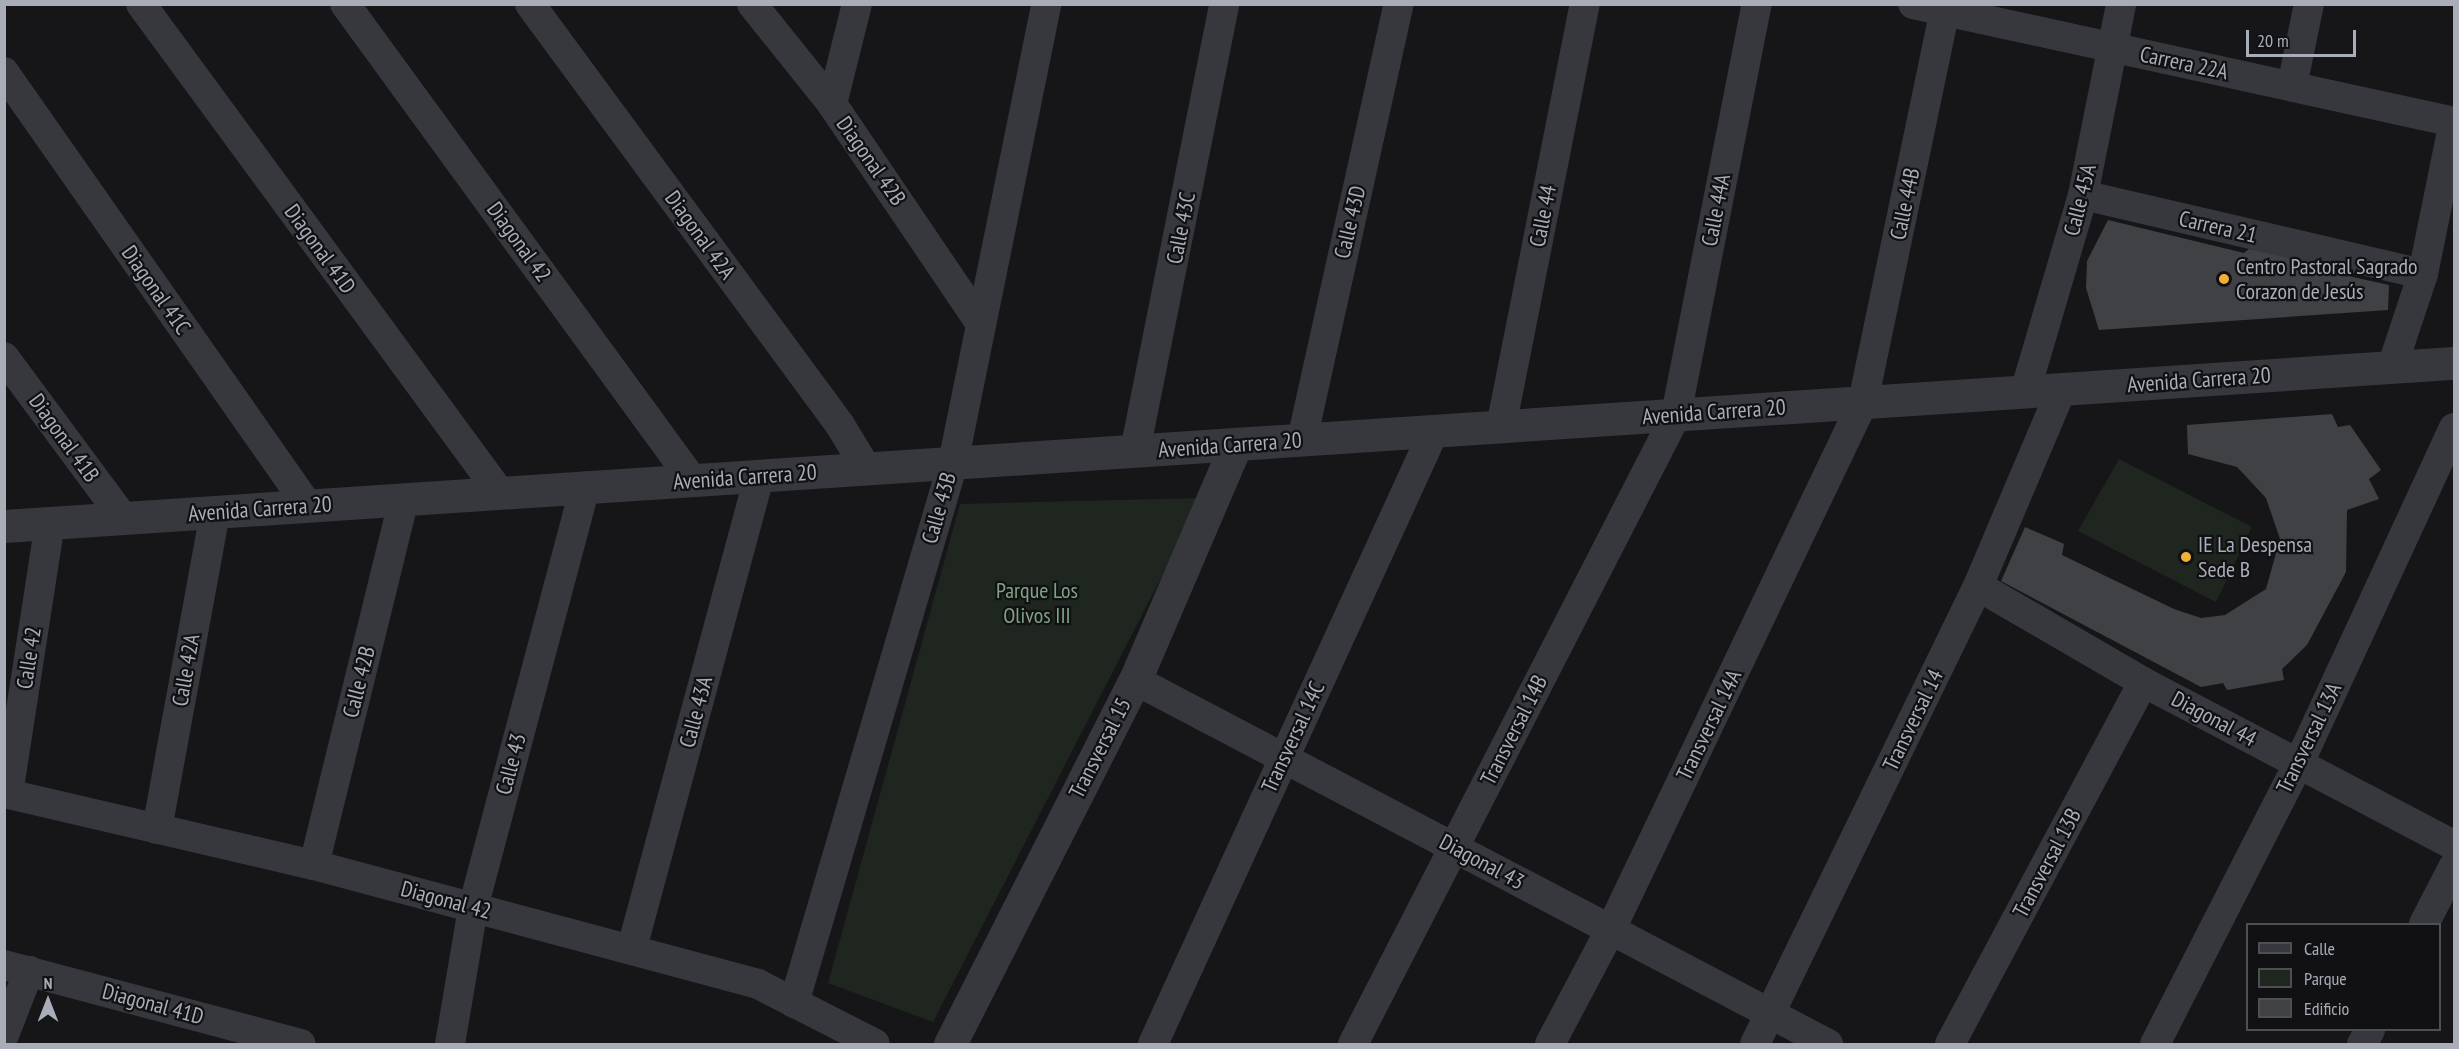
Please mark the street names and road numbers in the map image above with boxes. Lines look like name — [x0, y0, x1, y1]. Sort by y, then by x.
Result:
street label: Carrera 22A — [2138, 41, 2230, 85]
street label: Diagonal 42B — [831, 111, 911, 211]
street label: Calle 45A — [2058, 161, 2102, 239]
street label: Calle 44B — [1885, 166, 1925, 242]
street label: Calle 44A — [1696, 172, 1736, 248]
street label: Calle 43D — [1329, 183, 1371, 261]
street label: Calle 44 — [1524, 183, 1562, 249]
street label: Diagonal 42A — [659, 186, 741, 284]
street label: Calle 43C — [1161, 190, 1201, 266]
street label: Diagonal 42 — [481, 197, 557, 287]
street label: Diagonal 41D — [279, 199, 361, 299]
street label: Carrera 21 — [2177, 205, 2259, 249]
street label: Diagonal 41C — [116, 241, 196, 339]
street label: Avenida Carrera 20 — [2126, 362, 2272, 398]
street label: Diagonal 41B — [23, 389, 105, 487]
street label: Avenida Carrera 20 — [1641, 394, 1787, 430]
street label: Avenida Carrera 20 — [1157, 427, 1303, 463]
street label: Avenida Carrera 20 — [672, 459, 818, 495]
street label: Calle 43B — [916, 469, 962, 547]
street label: Avenida Carrera 20 — [187, 491, 333, 527]
street label: Calle 42 — [11, 625, 47, 691]
street label: Calle 42A — [167, 632, 205, 708]
street label: Calle 42B — [337, 644, 381, 720]
street label: Transversal 14A — [1671, 665, 1747, 785]
street label: Transversal 14 — [1877, 665, 1949, 775]
street label: Transversal 14B — [1475, 671, 1553, 789]
street label: Calle 43A — [674, 673, 718, 751]
street label: Transversal 14C — [1256, 677, 1330, 797]
street label: Transversal 13A — [2271, 678, 2347, 798]
street label: Diagonal 44 — [2167, 686, 2261, 752]
street label: Transversal 15 — [1063, 693, 1137, 803]
street label: Calle 43 — [490, 730, 532, 798]
street label: Transversal 13B — [2007, 804, 2087, 922]
street label: Diagonal 43 — [1435, 829, 1529, 895]
street label: Diagonal 42 — [398, 875, 494, 925]
street label: Diagonal 41D — [99, 978, 207, 1030]

